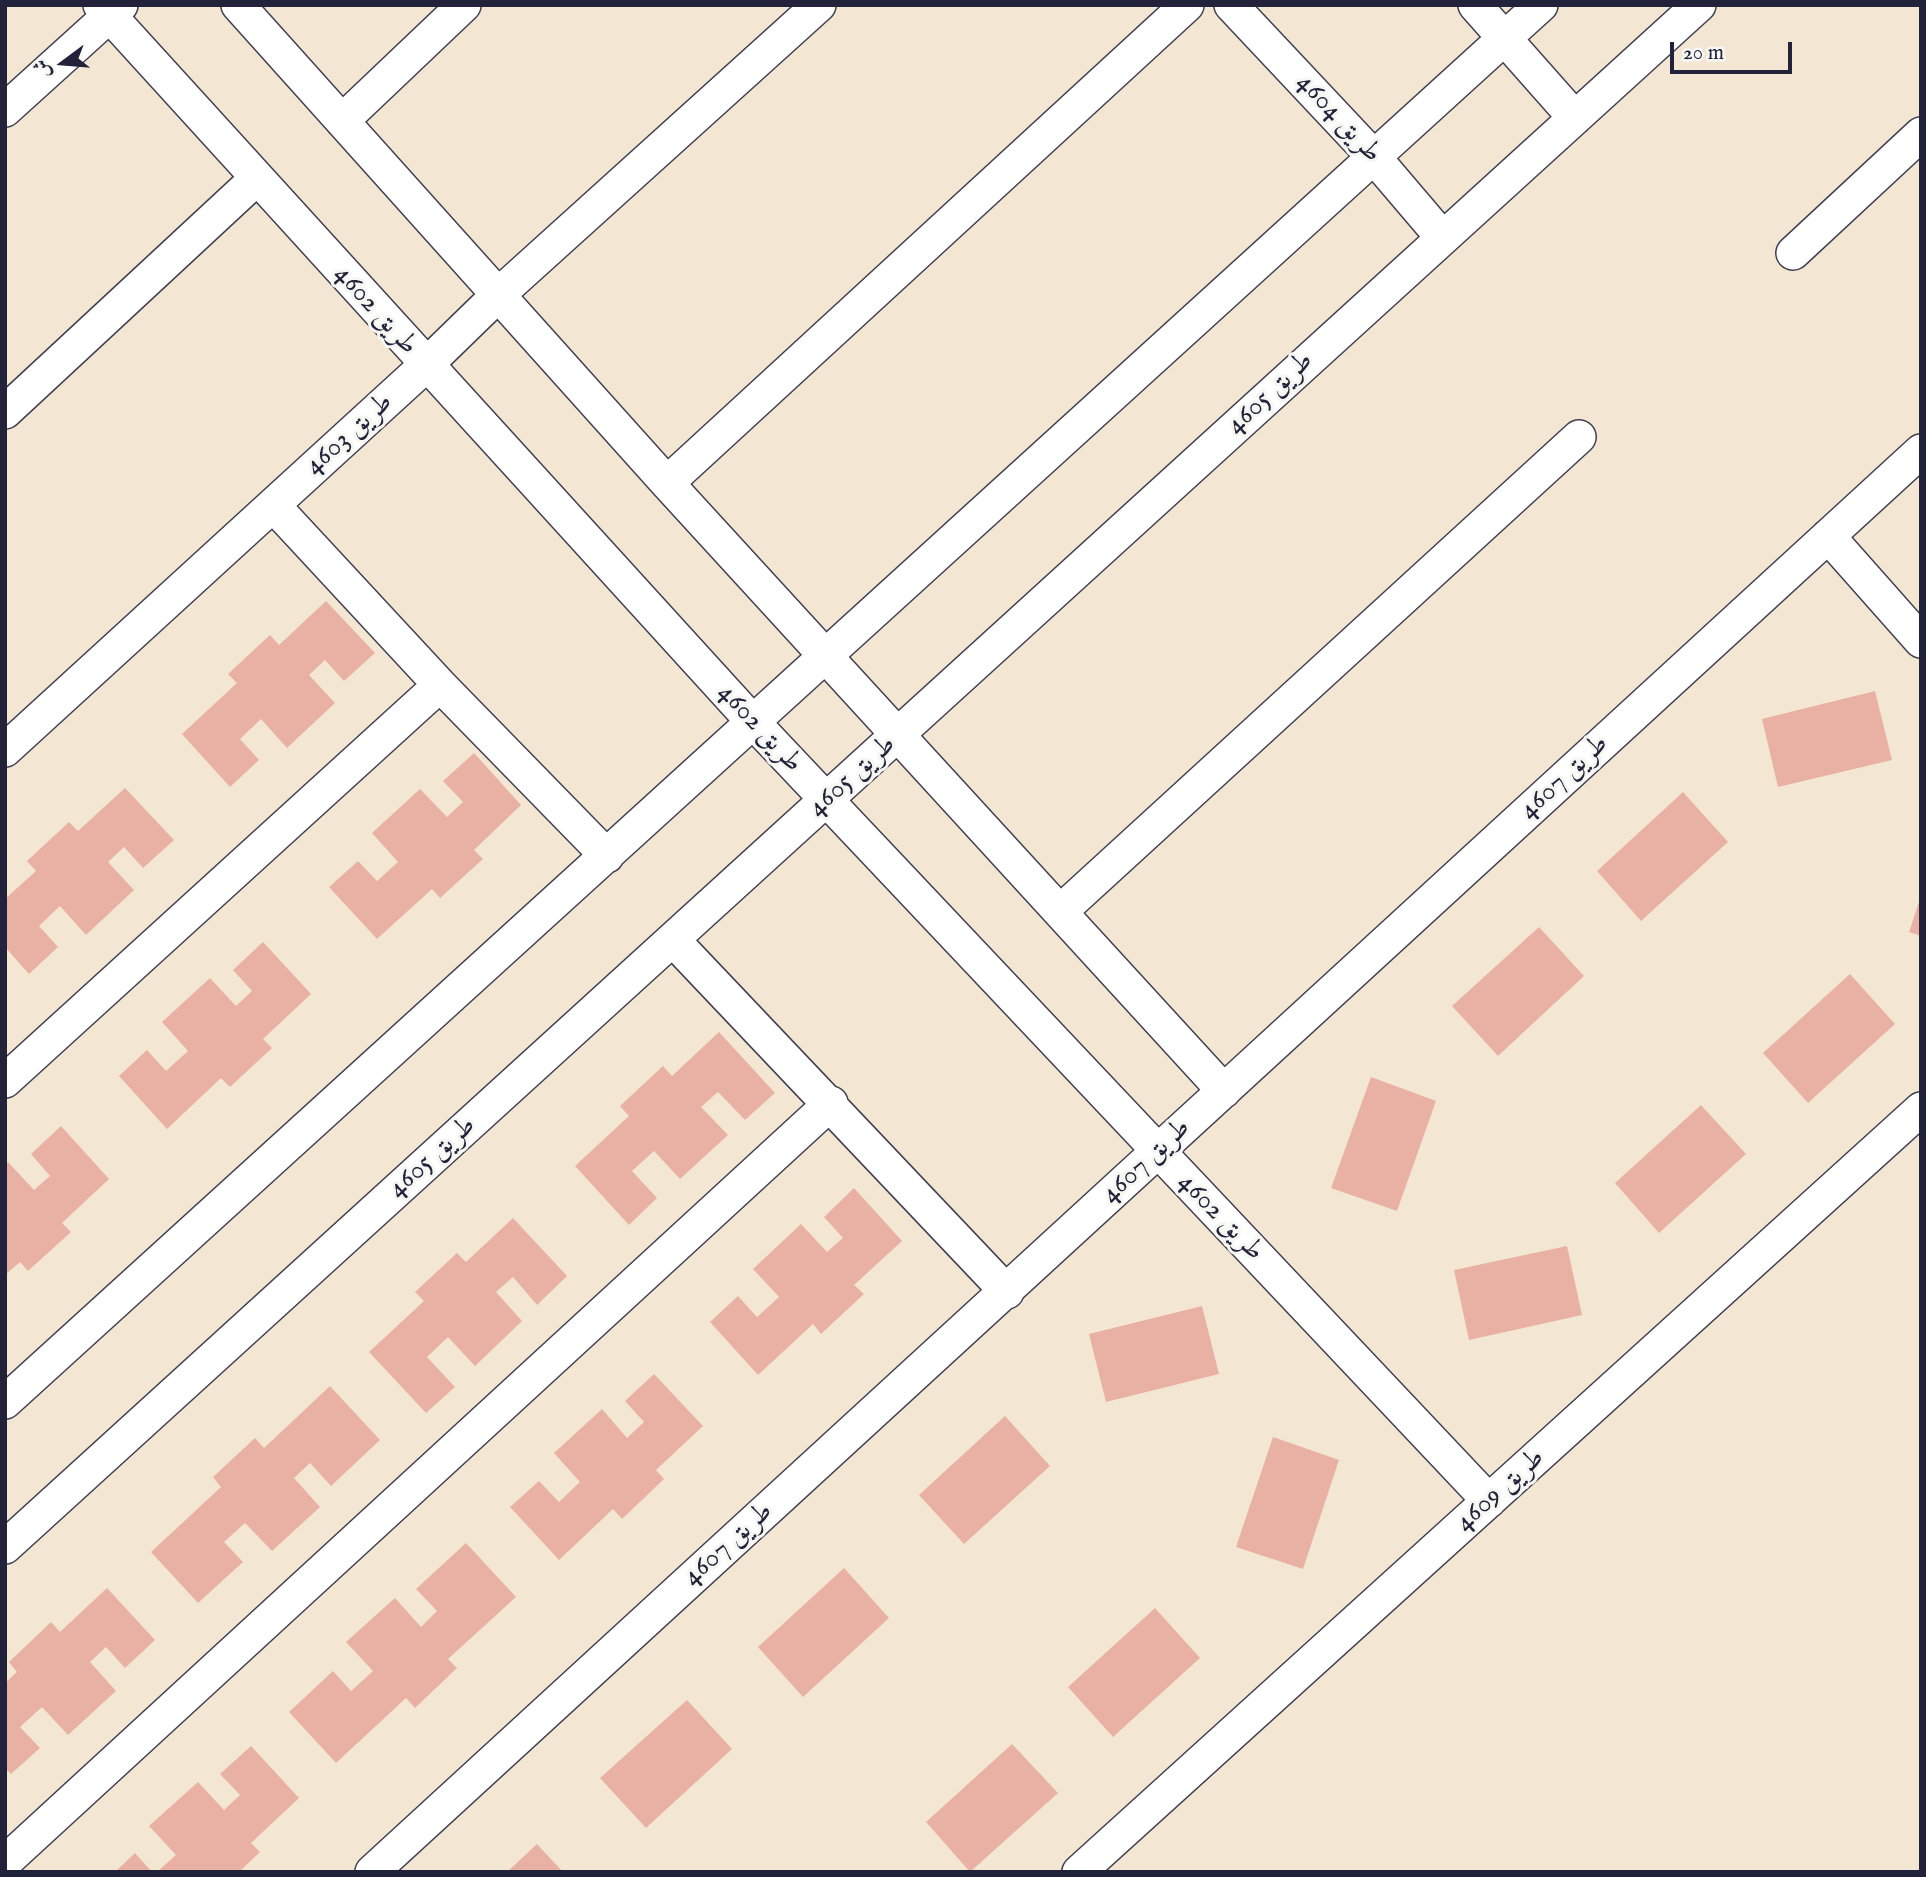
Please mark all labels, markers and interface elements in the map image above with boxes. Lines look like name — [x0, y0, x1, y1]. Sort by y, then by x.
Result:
north arrow — [28, 28, 98, 98]
scale bar — [1674, 28, 1797, 72]
text: 20 m — [1683, 40, 1724, 67]
text: ش — [29, 56, 57, 81]
street label: طريق 4604 — [1288, 67, 1388, 171]
street label: طريق 4602 — [326, 259, 424, 363]
street label: طريق 4605 — [1221, 345, 1321, 443]
street label: طريق 4603 — [299, 387, 401, 483]
street label: طريق 4602 — [709, 677, 809, 781]
street label: طريق 4607 — [1513, 728, 1617, 828]
street label: طريق 4605 — [802, 729, 904, 825]
street label: طريق 4605 — [382, 1110, 484, 1206]
street label: طريق 4607 — [1095, 1112, 1199, 1212]
street label: طريق 4602 — [1170, 1167, 1270, 1269]
street label: طريق 4609 — [1449, 1442, 1553, 1540]
street label: طريق 4607 — [677, 1496, 781, 1594]

